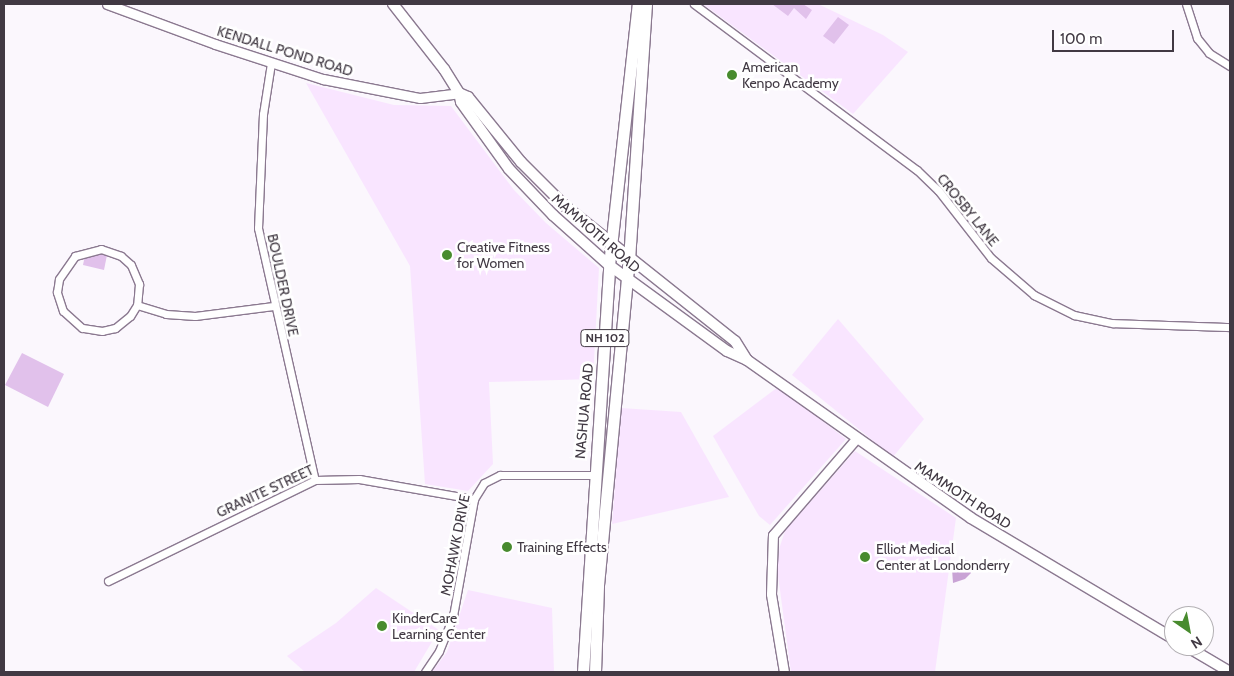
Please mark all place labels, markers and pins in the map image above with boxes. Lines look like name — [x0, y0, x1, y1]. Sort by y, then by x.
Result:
place label: American Kenpo Academy — [742, 59, 839, 92]
marker: American Kenpo Academy — [726, 69, 738, 81]
place label: Creative Fitness for Women — [457, 239, 550, 272]
marker: Creative Fitness for Women — [441, 249, 453, 261]
place label: Training Effects — [517, 539, 607, 555]
marker: Training Effects — [501, 541, 513, 553]
place label: Elliot Medical Center at Londonderry — [876, 541, 1010, 574]
marker: Elliot Medical Center at Londonderry — [858, 550, 872, 564]
place label: KinderCare Learning Center — [392, 610, 485, 642]
marker: KinderCare Learning Center — [376, 620, 388, 632]

